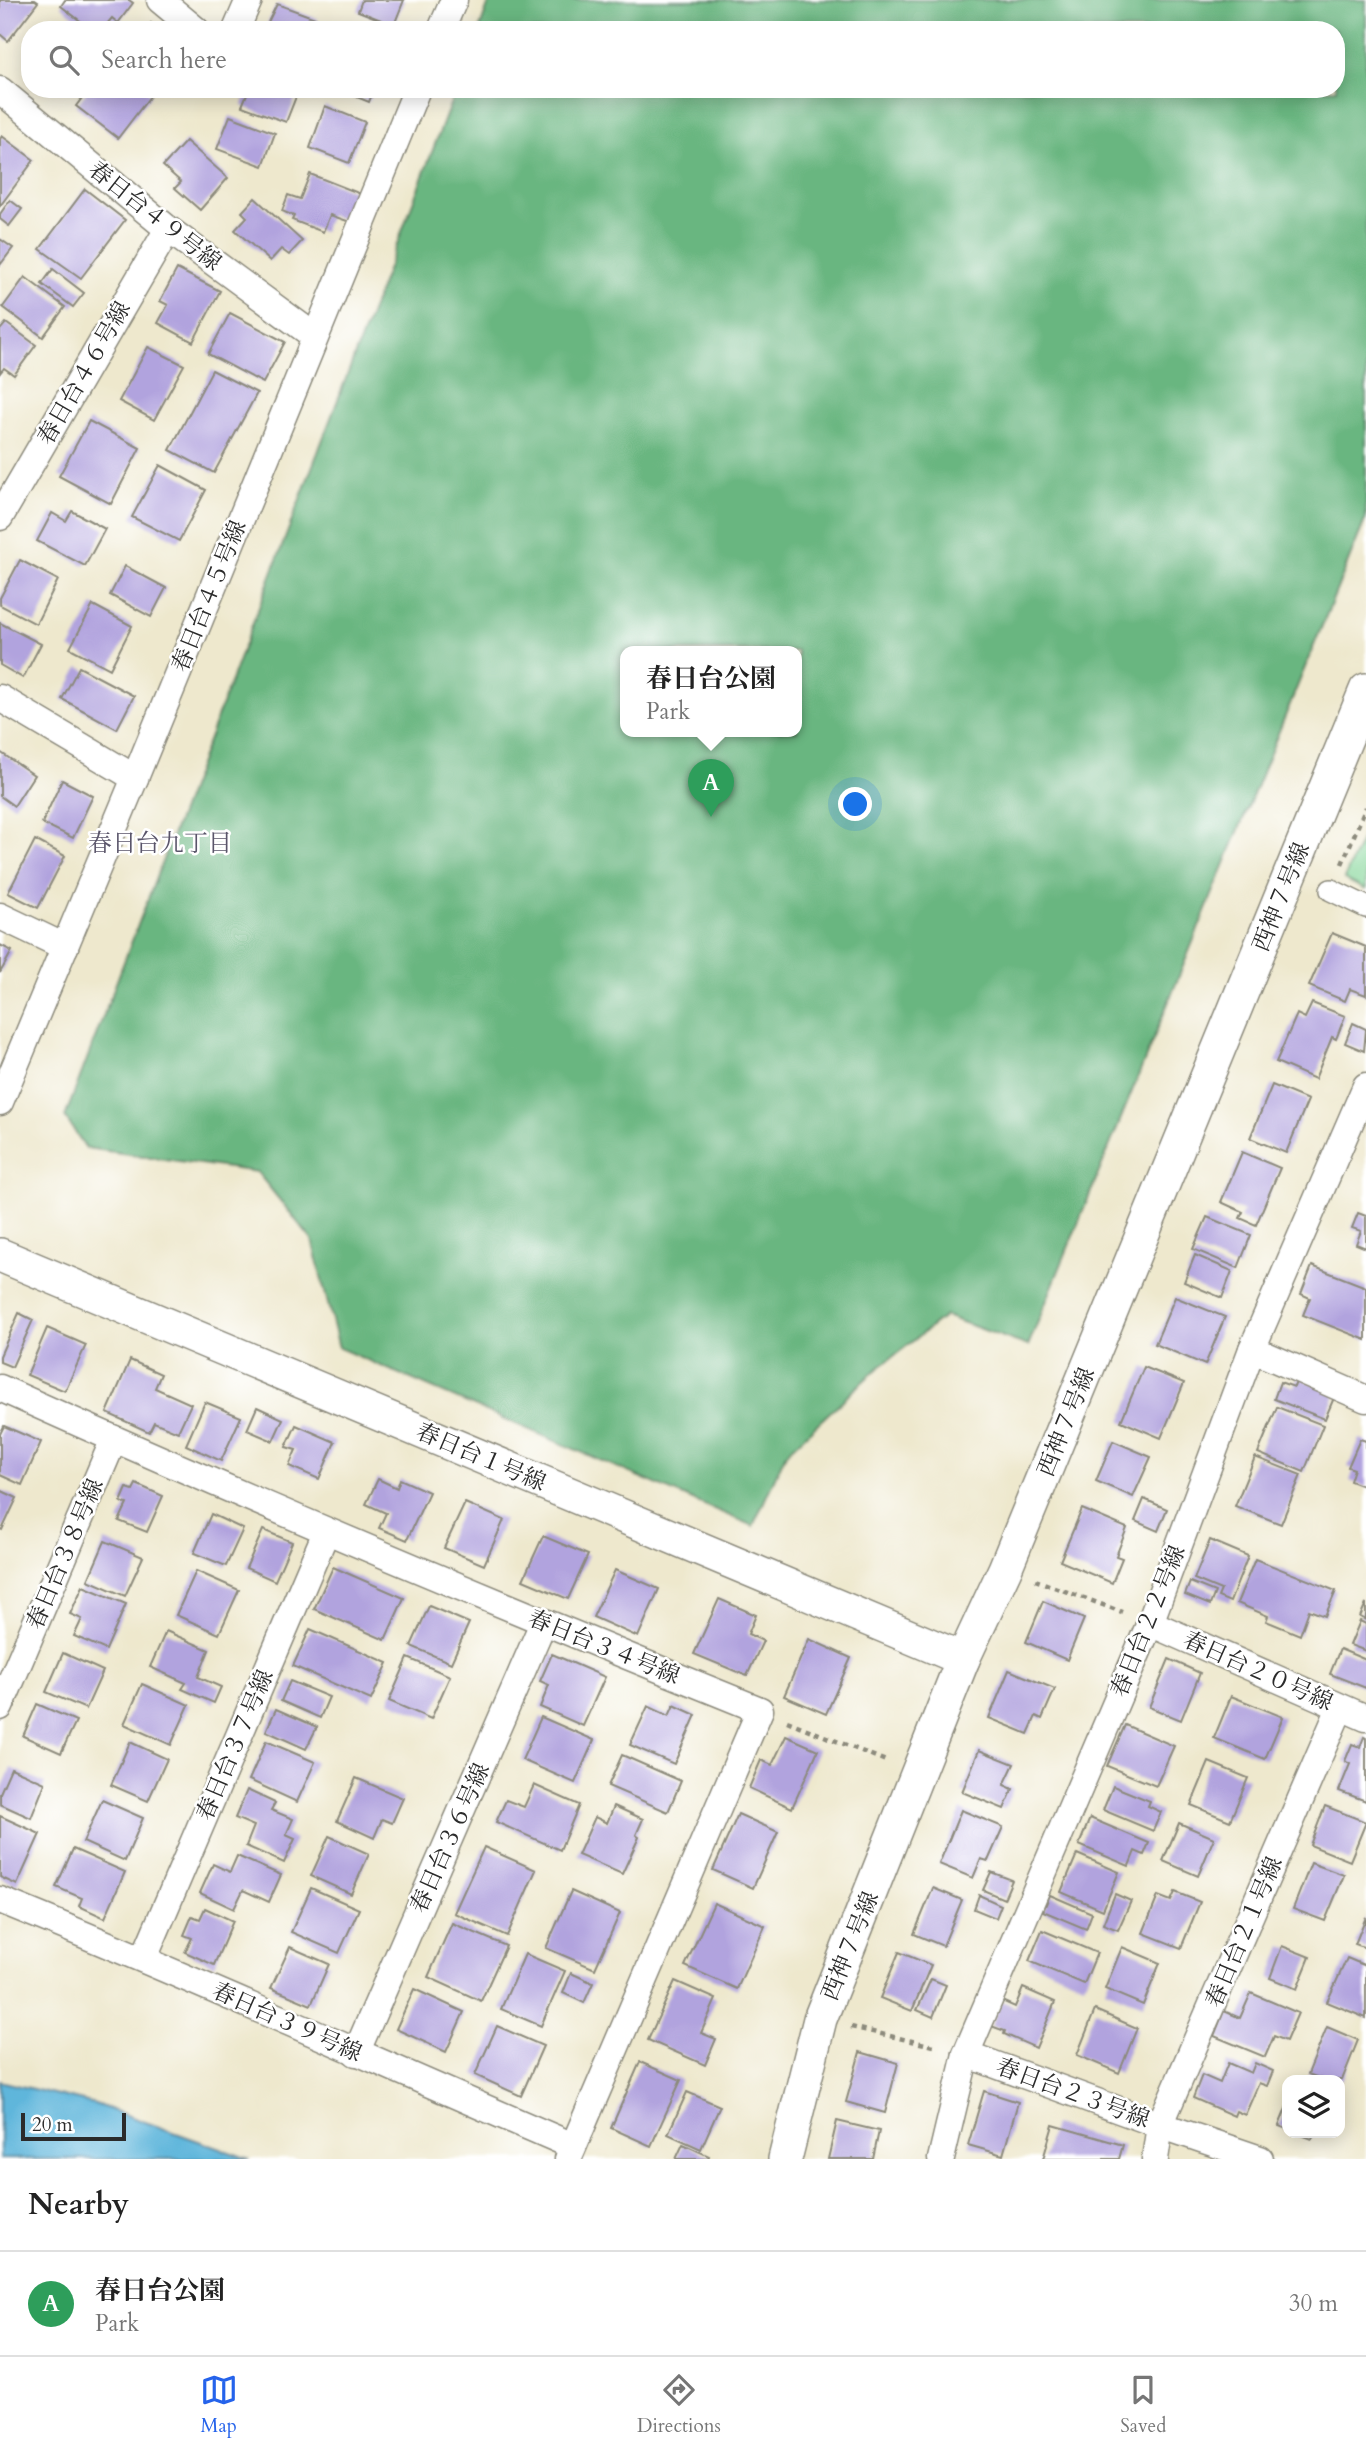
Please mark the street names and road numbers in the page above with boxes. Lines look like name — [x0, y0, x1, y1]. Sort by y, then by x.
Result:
street label: 春日台４９号線 — [82, 154, 228, 278]
street label: 春日台４６号線 — [30, 296, 138, 450]
street label: 春日台４５号線 — [164, 516, 254, 676]
street label: 西神７号線 — [1245, 838, 1317, 956]
street label: 西神７号線 — [1030, 1363, 1102, 1481]
street label: 春日台１号線 — [411, 1416, 551, 1498]
street label: 春日台３８号線 — [19, 1474, 111, 1634]
street label: 春日台２２号線 — [1103, 1541, 1193, 1701]
street label: 春日台３４号線 — [524, 1602, 684, 1692]
street label: 春日台２０号線 — [1178, 1624, 1338, 1718]
street label: 春日台３７号線 — [189, 1665, 281, 1825]
street label: 春日台３６号線 — [403, 1758, 497, 1918]
street label: 春日台２１号線 — [1198, 1852, 1290, 2012]
street label: 西神７号線 — [814, 1887, 886, 2005]
street label: 春日台３９号線 — [207, 1975, 367, 2069]
street label: 春日台２３号線 — [992, 2051, 1154, 2135]

